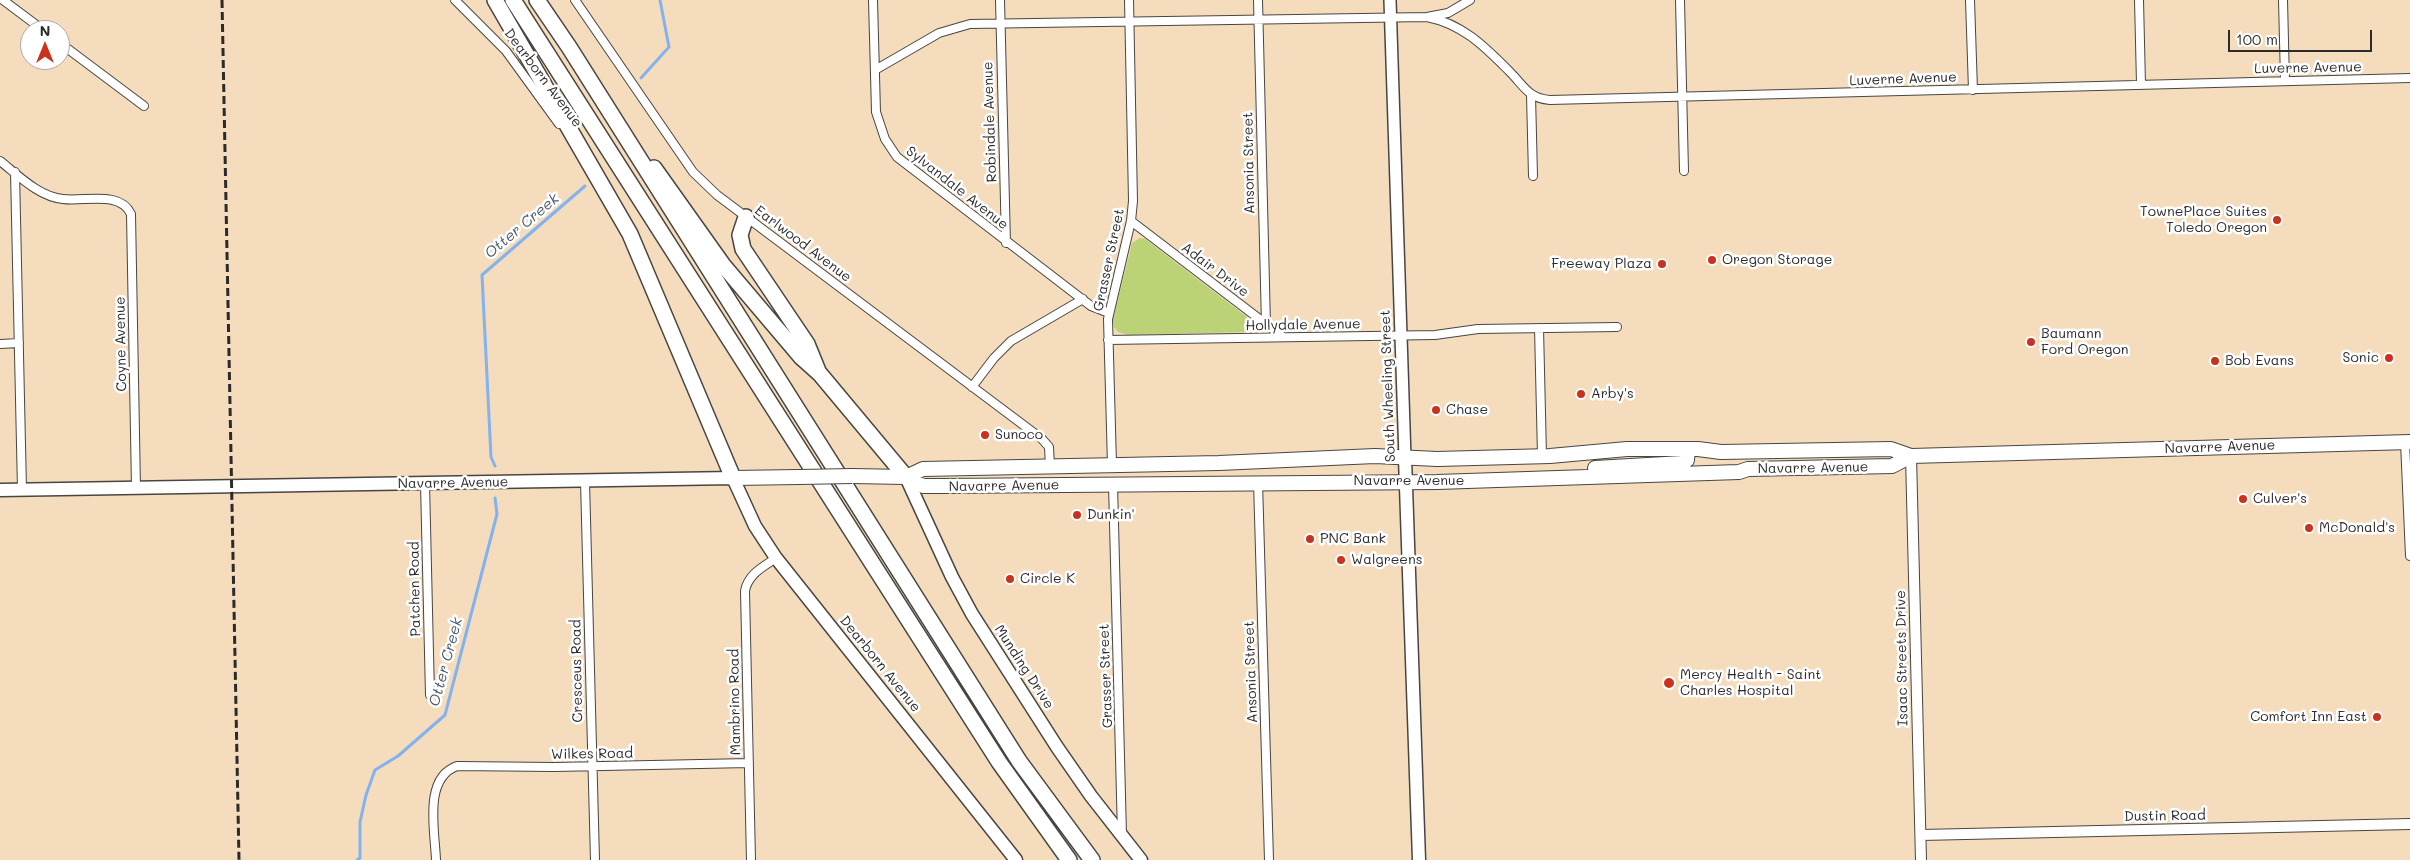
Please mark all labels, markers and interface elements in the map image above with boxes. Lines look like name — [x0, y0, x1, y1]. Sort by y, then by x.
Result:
north arrow — [20, 20, 70, 70]
scale bar — [2230, 20, 2374, 52]
text: N — [40, 21, 50, 40]
street label: Dearborn Avenue — [500, 25, 586, 131]
text: 100 m — [2236, 29, 2278, 49]
street label: Luverne Avenue — [2254, 59, 2362, 77]
street label: Robindale Avenue — [979, 61, 1001, 183]
street label: Luverne Avenue — [1849, 69, 1957, 89]
street label: Ansonia Street — [1240, 112, 1258, 214]
street label: Sylvandale Avenue — [902, 143, 1012, 233]
water label: Otter Creek — [481, 190, 563, 262]
street label: Earlwood Avenue — [751, 202, 855, 286]
place label: TownePlace Suites Toledo Oregon — [2140, 204, 2267, 236]
street label: Grasser Street — [1090, 207, 1128, 313]
marker: TownePlace Suites Toledo Oregon — [2271, 214, 2283, 226]
street label: Adair Drive — [1178, 239, 1252, 301]
place label: Oregon Storage — [1722, 252, 1832, 268]
marker: Oregon Storage — [1706, 254, 1718, 266]
place label: Freeway Plaza — [1551, 256, 1652, 272]
marker: Freeway Plaza — [1656, 258, 1668, 270]
street label: Coyne Avenue — [112, 296, 130, 392]
street label: South Wheeling Street — [1377, 309, 1399, 463]
street label: Hollydale Avenue — [1245, 316, 1361, 334]
place label: Baumann Ford Oregon — [2041, 326, 2128, 358]
marker: Baumann Ford Oregon — [2025, 336, 2037, 348]
place label: Sonic — [2343, 350, 2379, 366]
marker: Sonic — [2383, 352, 2395, 364]
place label: Bob Evans — [2225, 353, 2294, 369]
marker: Bob Evans — [2209, 355, 2221, 367]
place label: Arby's — [1591, 386, 1634, 402]
marker: Arby's — [1575, 388, 1587, 400]
place label: Chase — [1446, 402, 1488, 418]
marker: Chase — [1430, 404, 1442, 416]
place label: Sunoco — [995, 427, 1043, 443]
marker: Sunoco — [979, 429, 991, 441]
street label: Navarre Avenue — [2164, 437, 2276, 457]
street label: Navarre Avenue — [1757, 459, 1869, 477]
street label: Navarre Avenue — [1354, 473, 1464, 489]
street label: Navarre Avenue — [397, 474, 509, 492]
street label: Navarre Avenue — [948, 477, 1060, 495]
place label: Culver's — [2253, 491, 2307, 507]
marker: Culver's — [2237, 493, 2249, 505]
place label: Dunkin' — [1087, 507, 1135, 523]
marker: Dunkin' — [1071, 509, 1083, 521]
place label: McDonald's — [2319, 520, 2395, 536]
marker: McDonald's — [2303, 522, 2315, 534]
place label: PNC Bank — [1320, 531, 1386, 547]
marker: PNC Bank — [1304, 533, 1316, 545]
street label: Patchen Road — [406, 541, 424, 637]
place label: Walgreens — [1351, 552, 1423, 568]
marker: Walgreens — [1335, 554, 1347, 566]
place label: Circle K — [1020, 571, 1075, 587]
marker: Circle K — [1004, 573, 1016, 585]
street label: Isaac Streets Drive — [1892, 590, 1912, 726]
street label: Dearborn Avenue — [836, 612, 924, 716]
water label: Otter Creek — [425, 615, 467, 709]
street label: Cresceus Road — [568, 619, 586, 723]
street label: Ansonia Street — [1241, 621, 1261, 723]
street label: Munding Drive — [991, 622, 1057, 712]
street label: Grasser Street — [1096, 624, 1116, 728]
street label: Mambrino Road — [726, 649, 744, 755]
place label: Mercy Health - Saint Charles Hospital — [1680, 667, 1821, 700]
marker: Mercy Health - Saint Charles Hospital — [1662, 676, 1676, 690]
place label: Comfort Inn East — [2250, 709, 2367, 725]
marker: Comfort Inn East — [2371, 711, 2383, 723]
street label: Wilkes Road — [551, 745, 633, 763]
street label: Dustin Road — [2124, 807, 2206, 825]

